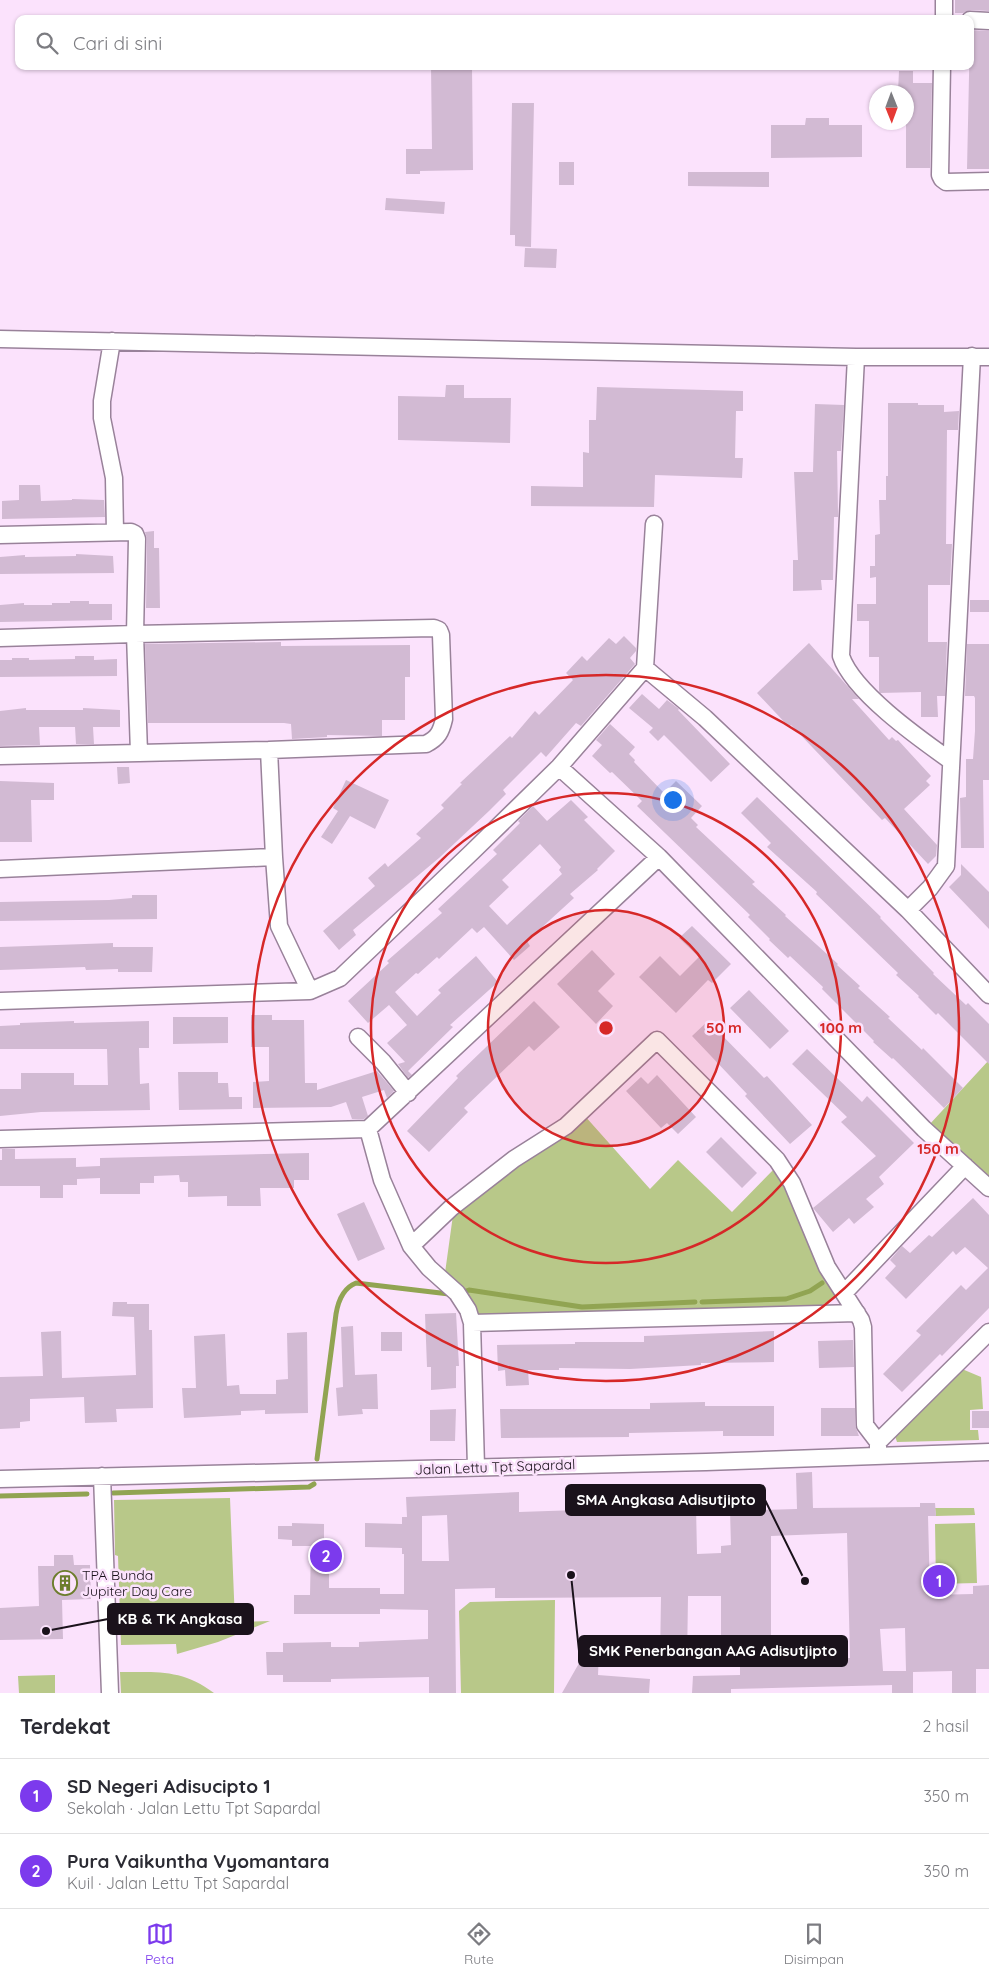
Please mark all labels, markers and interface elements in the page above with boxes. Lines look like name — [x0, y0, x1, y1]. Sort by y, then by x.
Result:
search box — [15, 15, 974, 70]
icon: search — [33, 29, 61, 57]
text: Cari di sini — [73, 31, 162, 55]
north arrow — [869, 85, 914, 130]
your location — [660, 787, 686, 813]
text: 50 m — [706, 1018, 742, 1037]
text: 100 m — [820, 1018, 862, 1037]
centre of rings — [597, 1019, 615, 1037]
text: 150 m — [917, 1139, 959, 1158]
street label: Jalan Lettu Tpt Sapardal — [414, 1455, 576, 1479]
callout: SMA Angkasa Adisutjipto — [566, 1485, 765, 1515]
text: SMA Angkasa Adisutjipto — [576, 1490, 756, 1509]
pin: 2 — [310, 1537, 342, 1575]
pin: 1 — [923, 1562, 955, 1600]
place label: TPA Bunda Jupiter Day Care — [82, 1566, 192, 1600]
building icon: TPA Bunda Jupiter Day Care — [52, 1570, 78, 1596]
callout: KB & TK Angkasa — [108, 1604, 253, 1634]
text: KB & TK Angkasa — [118, 1609, 242, 1628]
callout: SMK Penerbangan AAG Adisutjipto — [579, 1636, 847, 1666]
text: SMK Penerbangan AAG Adisutjipto — [589, 1641, 837, 1660]
text: Terdekat — [20, 1713, 111, 1739]
text: 2 hasil — [922, 1716, 969, 1736]
text: SD Negeri Adisucipto 1 — [67, 1774, 271, 1798]
text: 1 — [33, 1786, 39, 1806]
text: 350 m — [923, 1786, 969, 1806]
text: Sekolah · Jalan Lettu Tpt Sapardal — [67, 1798, 321, 1818]
text: Pura Vaikuntha Vyomantara — [67, 1849, 329, 1873]
text: 2 — [31, 1861, 41, 1881]
text: 350 m — [923, 1861, 969, 1881]
text: Kuil · Jalan Lettu Tpt Sapardal — [67, 1873, 289, 1893]
tab: Peta — [145, 1920, 174, 1968]
tab: Rute — [464, 1920, 494, 1968]
tab: Disimpan — [784, 1920, 844, 1968]

